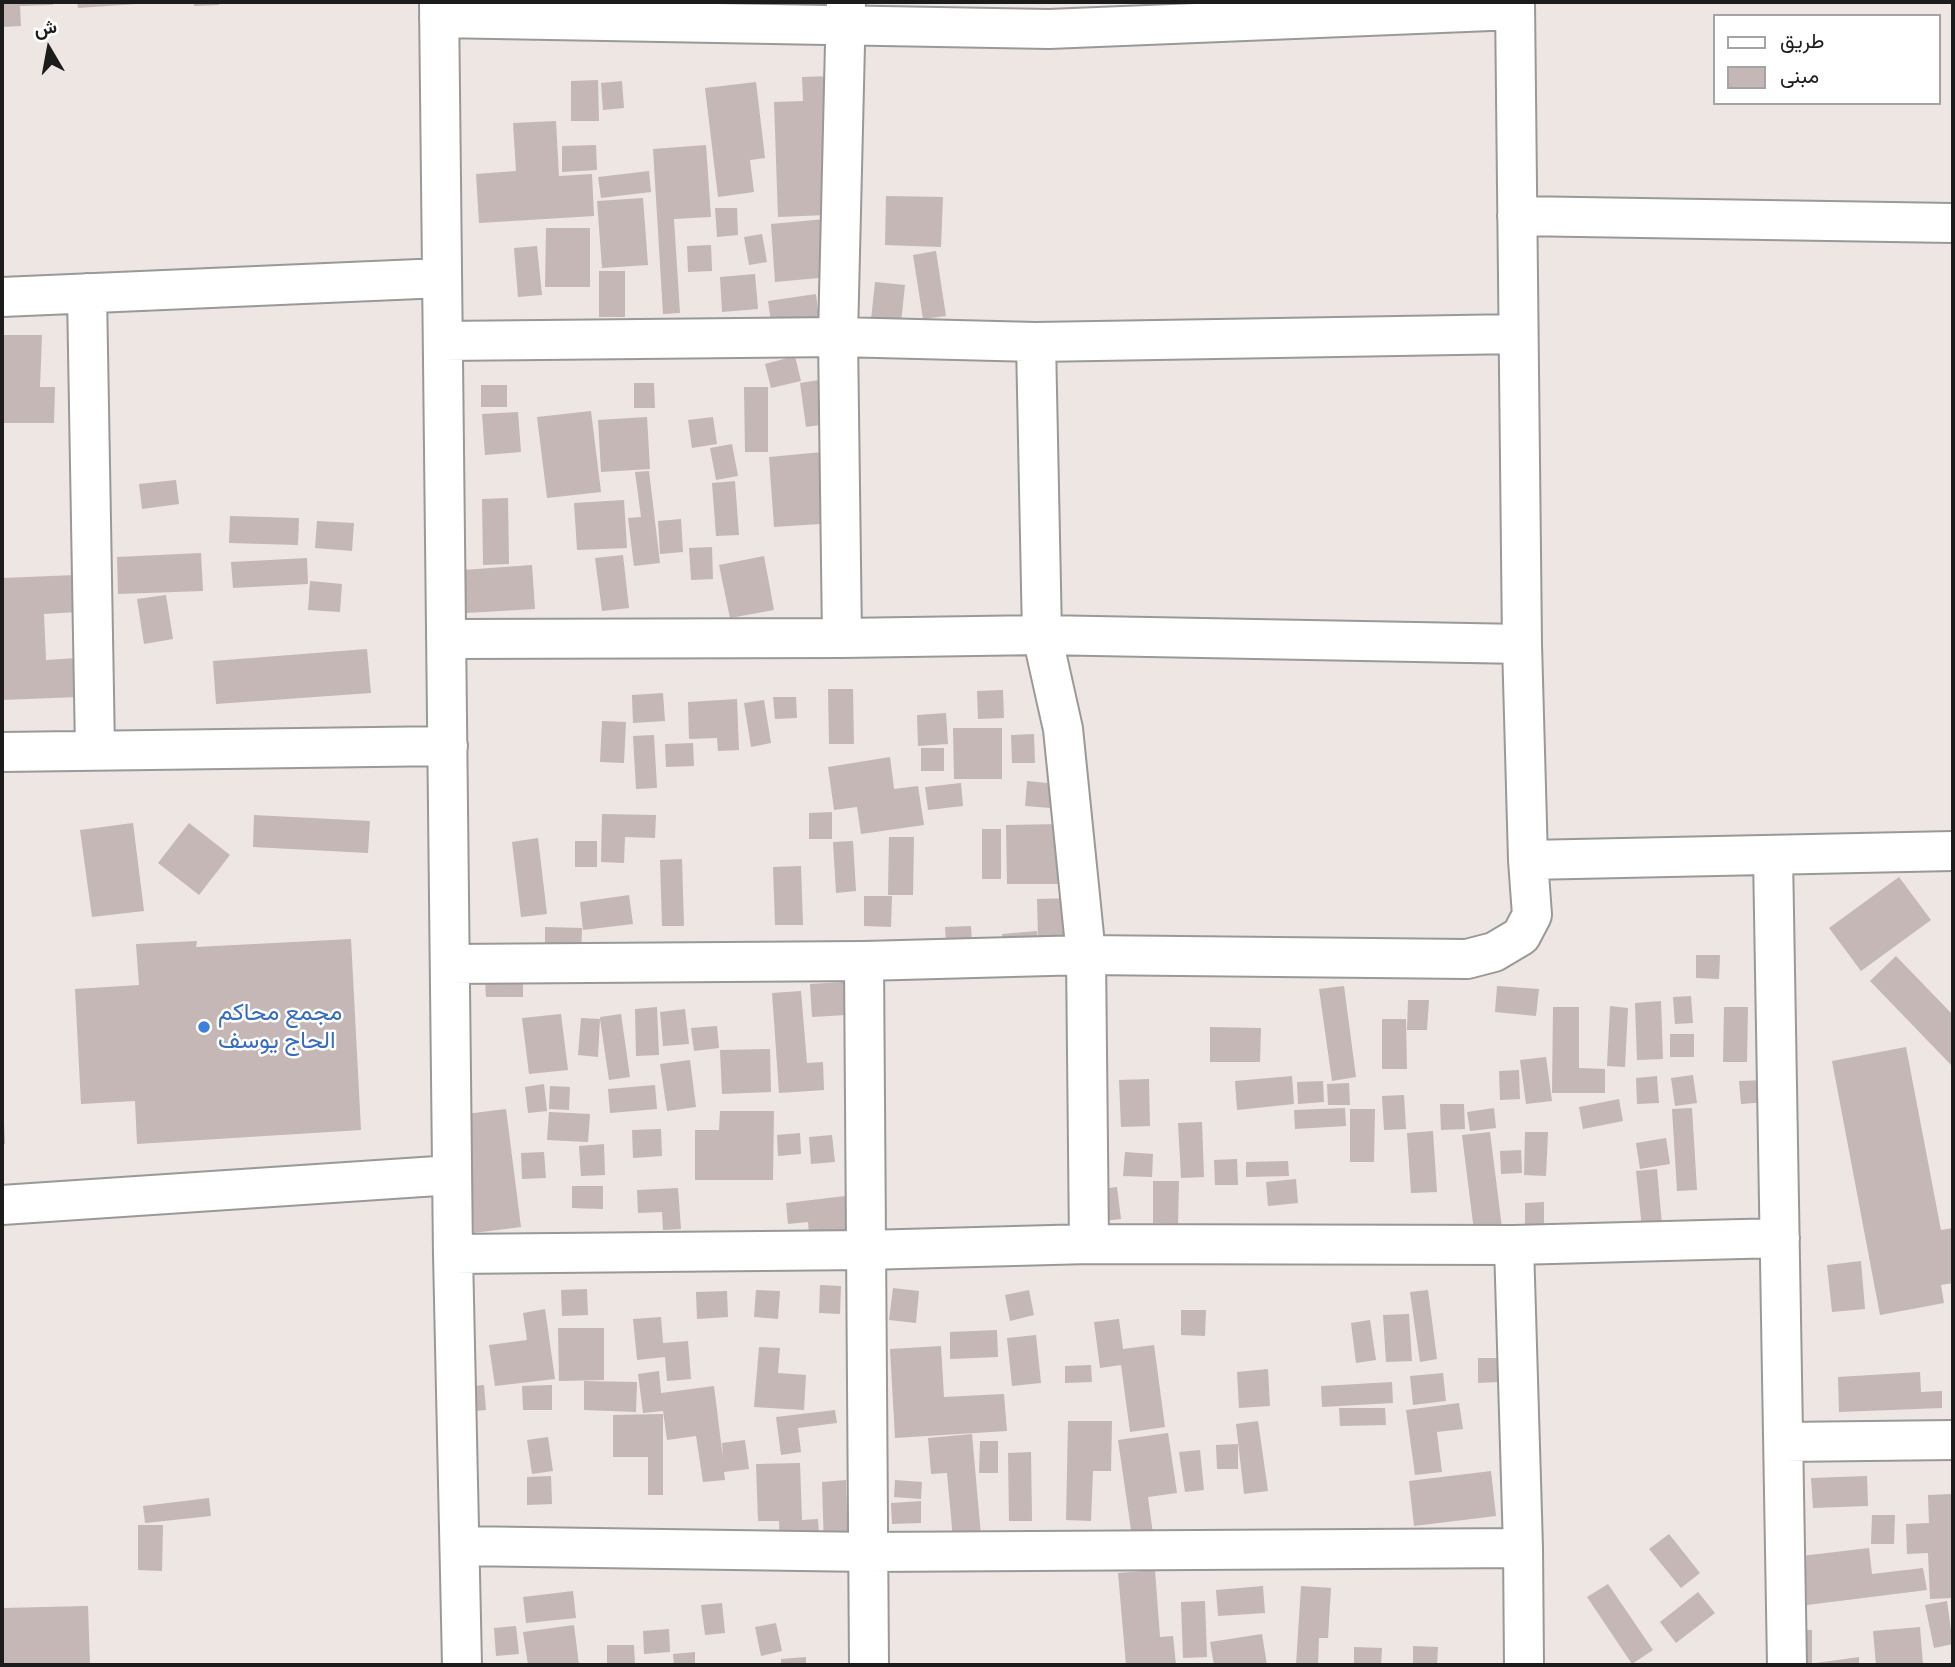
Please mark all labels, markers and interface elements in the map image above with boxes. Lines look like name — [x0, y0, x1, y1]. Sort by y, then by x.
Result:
north arrow — [14, 14, 84, 84]
legend — [1714, 14, 1941, 105]
text: ش — [32, 15, 59, 41]
text: طريق — [1780, 28, 1825, 54]
text: مبنى — [1780, 63, 1819, 89]
place label: مجمع محاكم الحاج يوسف — [218, 999, 342, 1055]
marker: مجمع محاكم الحاج يوسف — [196, 1019, 212, 1035]

